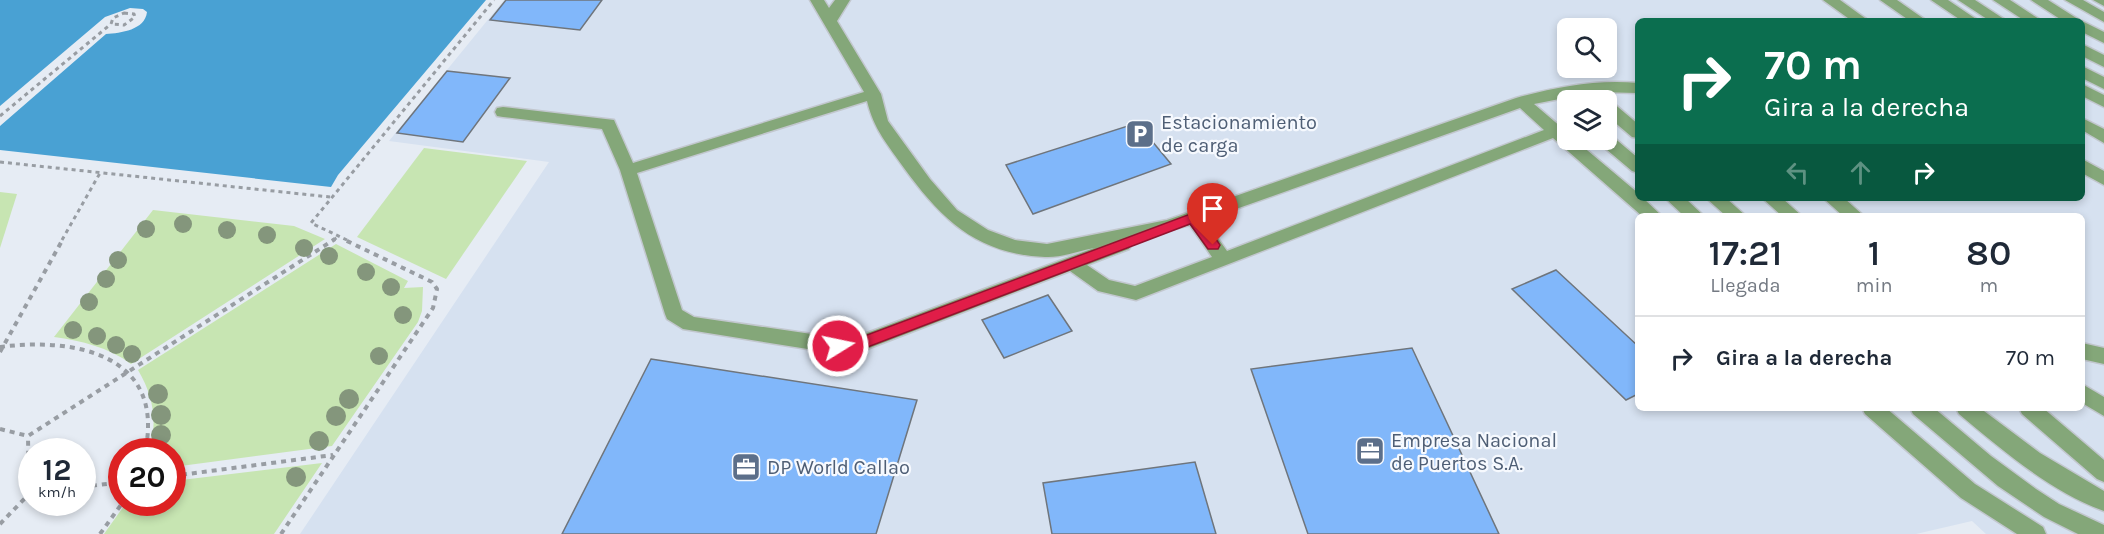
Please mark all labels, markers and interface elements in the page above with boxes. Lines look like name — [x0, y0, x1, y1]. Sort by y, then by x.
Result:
map controls — [1557, 18, 1617, 150]
button: search — [1557, 18, 1617, 78]
text: 70 m — [1764, 40, 1862, 90]
icon: right — [1665, 42, 1743, 120]
button: layers — [1557, 90, 1617, 150]
text: Gira a la derecha — [1764, 91, 1969, 123]
place label: Estacionamiento de carga — [1161, 111, 1317, 157]
parking icon: Estacionamiento de carga — [1124, 118, 1156, 150]
icon: left — [1781, 156, 1814, 189]
icon: ahead — [1844, 156, 1877, 189]
icon: right — [1907, 156, 1940, 189]
pin — [1187, 183, 1238, 245]
icon: arrive — [1196, 192, 1229, 225]
text: 17:21 — [1709, 232, 1782, 274]
text: 1 — [1868, 232, 1880, 274]
text: 80 — [1966, 232, 2011, 274]
text: Llegada — [1710, 274, 1781, 297]
text: min — [1856, 274, 1893, 297]
text: m — [1979, 274, 1998, 297]
position arrow — [806, 314, 870, 378]
icon: right — [1665, 342, 1698, 375]
text: Gira a la derecha — [1716, 345, 1892, 371]
text: 70 m — [2006, 345, 2055, 371]
place label: Empresa Nacional de Puertos S.A. — [1391, 429, 1557, 475]
office icon: Empresa Nacional de Puertos S.A. — [1354, 435, 1386, 467]
speed limit sign: 20 — [108, 438, 186, 516]
office icon: DP World Callao — [730, 451, 762, 483]
text: 12 — [43, 452, 71, 488]
place label: DP World Callao — [767, 456, 910, 479]
text: km/h — [38, 483, 76, 501]

